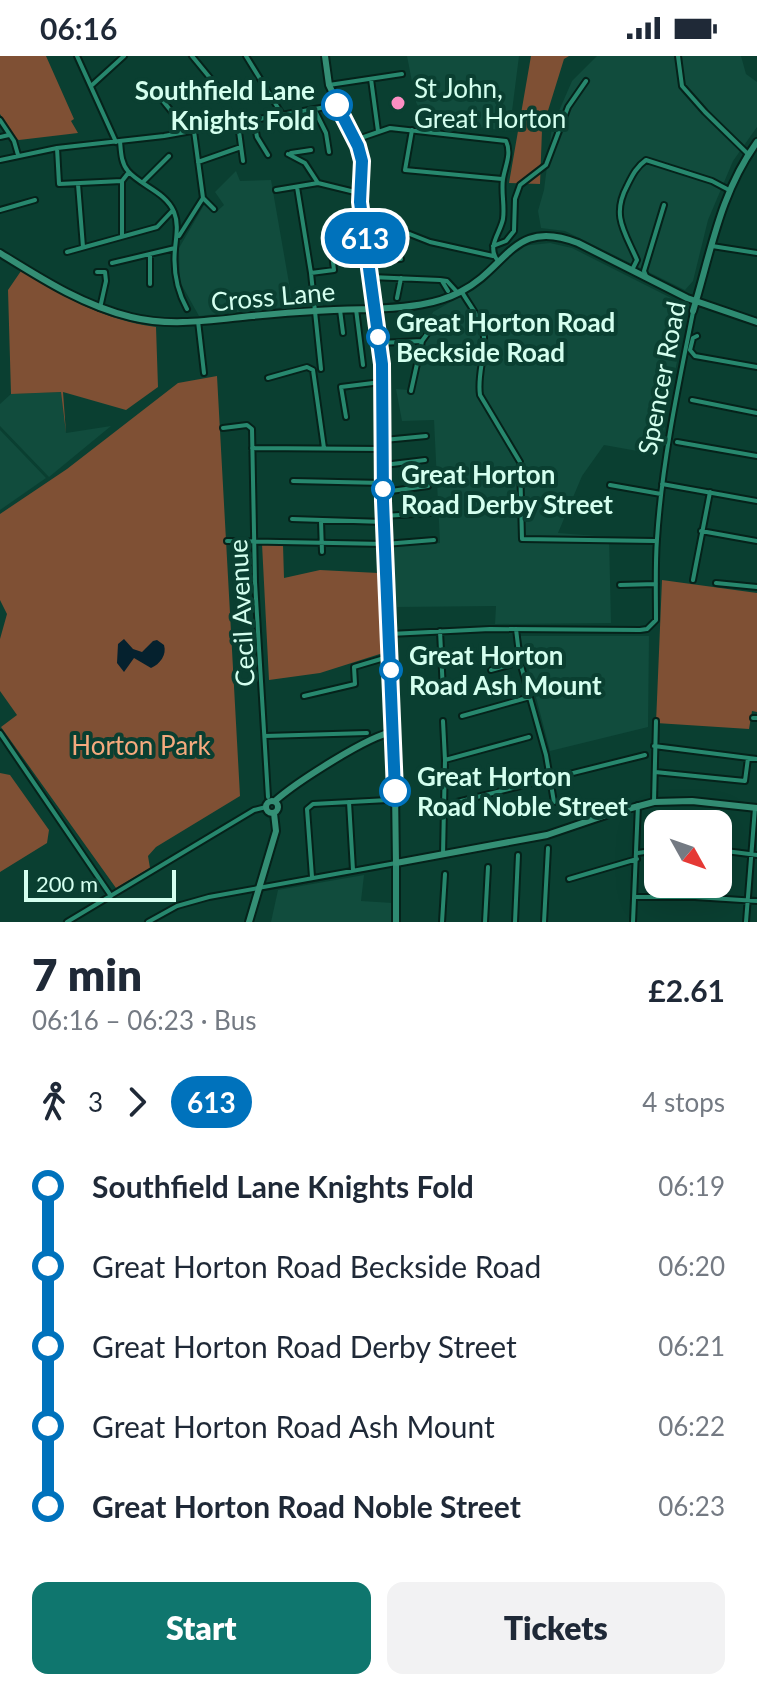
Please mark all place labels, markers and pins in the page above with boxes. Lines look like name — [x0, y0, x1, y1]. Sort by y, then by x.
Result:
place label: St John, Great Horton — [414, 72, 566, 134]
place label: Southfield Lane Knights Fold — [135, 74, 315, 136]
marker: Southfield Lane Knights Fold — [322, 90, 352, 120]
marker: St John, Great Horton — [389, 94, 407, 112]
place label: Great Horton Road Beckside Road — [396, 306, 615, 368]
marker: Great Horton Road Beckside Road — [367, 326, 389, 348]
place label: Great Horton Road Derby Street — [401, 458, 613, 520]
marker: Great Horton Road Derby Street — [372, 478, 394, 500]
place label: Great Horton Road Ash Mount — [409, 639, 602, 701]
marker: Great Horton Road Ash Mount — [380, 659, 402, 681]
place label: Great Horton Road Noble Street — [417, 760, 628, 822]
marker: Great Horton Road Noble Street — [380, 776, 410, 806]

